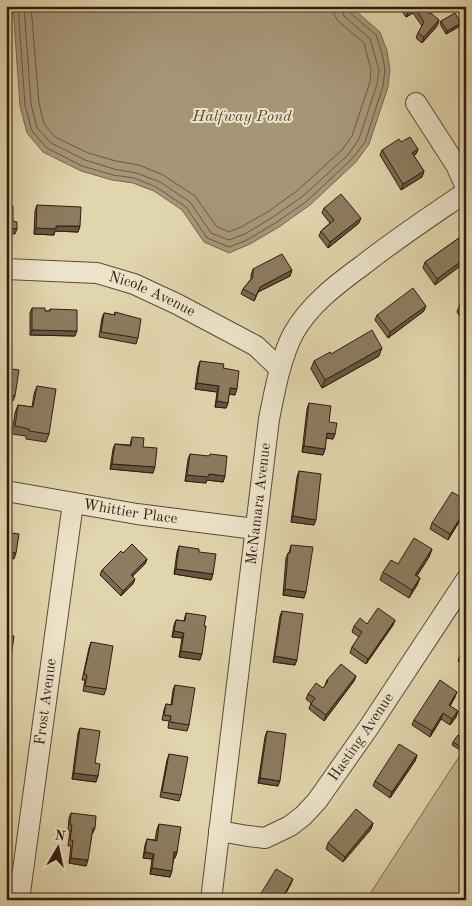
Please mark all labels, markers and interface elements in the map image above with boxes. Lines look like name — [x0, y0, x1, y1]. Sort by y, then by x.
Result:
water label: Halfway Pond — [191, 109, 292, 125]
street label: Nicole Avenue — [107, 269, 197, 320]
street label: McNamara Avenue — [244, 442, 274, 566]
street label: Whittier Place — [82, 497, 178, 527]
street label: Frost Avenue — [33, 657, 59, 746]
street label: Hasting Avenue — [326, 690, 397, 784]
north arrow — [32, 824, 82, 874]
text: N — [53, 828, 67, 844]

